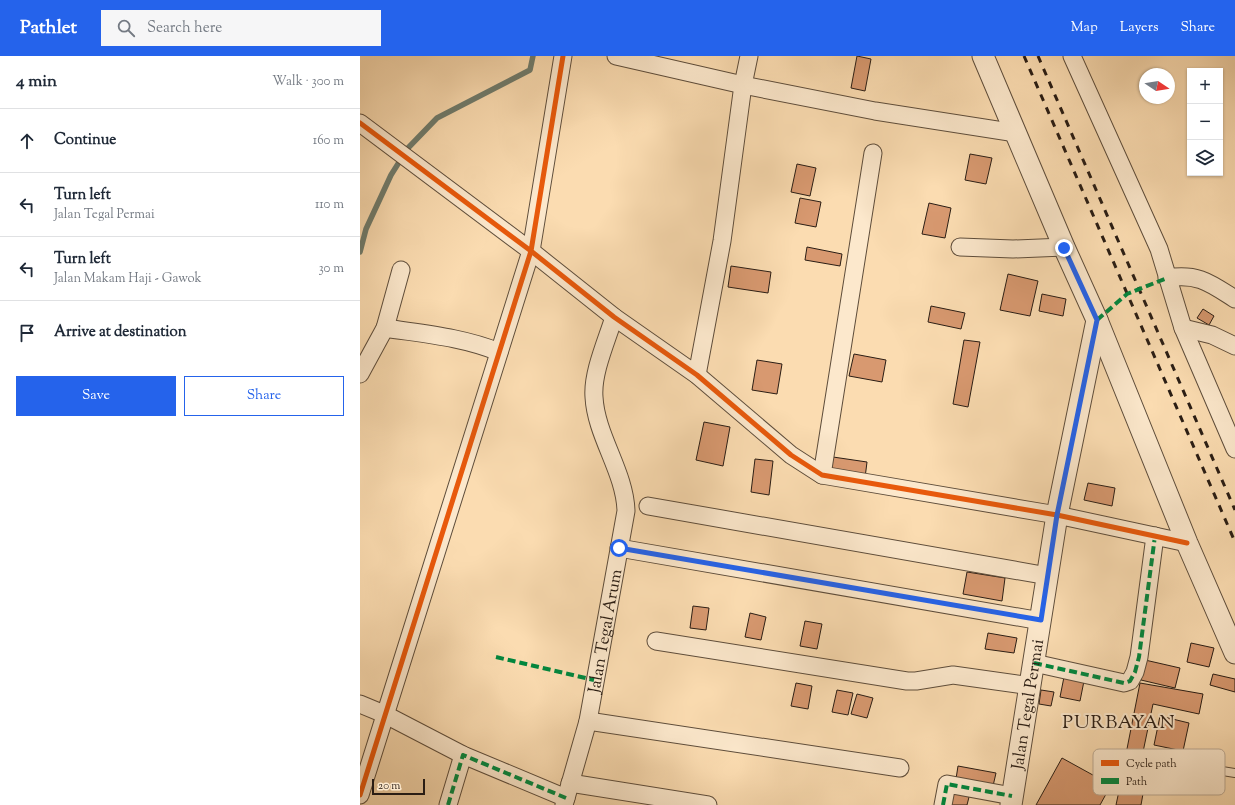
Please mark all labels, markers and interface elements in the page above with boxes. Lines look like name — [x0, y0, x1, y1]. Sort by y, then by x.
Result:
search box — [101, 10, 381, 46]
text: Pathlet — [20, 15, 77, 42]
icon: search — [115, 17, 137, 39]
text: Search here — [147, 18, 222, 39]
text: Map — [1071, 18, 1098, 38]
text: Layers — [1120, 18, 1158, 38]
text: Share — [1180, 18, 1215, 38]
north arrow — [1139, 68, 1175, 104]
map controls — [1187, 68, 1223, 176]
button: + — [1187, 68, 1223, 104]
text: 4 min — [16, 70, 57, 94]
text: Walk · 300 m — [272, 73, 344, 91]
button: − — [1187, 104, 1223, 140]
icon: ahead — [16, 130, 38, 152]
text: Continue — [54, 130, 116, 151]
text: 160 m — [313, 132, 344, 150]
button: layers — [1187, 140, 1223, 176]
text: Turn left — [54, 185, 111, 206]
icon: left — [16, 194, 38, 216]
text: 110 m — [315, 196, 344, 214]
text: Jalan Tegal Permai — [54, 206, 155, 224]
route end — [1055, 239, 1073, 257]
text: Turn left — [54, 249, 111, 270]
icon: left — [16, 258, 38, 280]
text: 30 m — [318, 260, 344, 278]
text: Jalan Makam Haji - Gawok — [54, 270, 202, 288]
icon: arrive — [16, 322, 38, 344]
text: Arrive at destination — [54, 322, 187, 343]
button: Save — [16, 376, 176, 416]
button: Share — [184, 376, 344, 416]
route start — [610, 539, 628, 557]
street label: Jalan Tegal Arum — [583, 567, 629, 696]
street label: Jalan Tegal Permai — [1007, 637, 1051, 773]
district label: PURBAYAN — [1062, 710, 1176, 737]
legend — [1093, 749, 1225, 795]
text: Cycle path — [1126, 756, 1177, 772]
text: Path — [1126, 774, 1148, 790]
scale bar — [372, 777, 425, 796]
text: 20 m — [378, 778, 400, 794]

